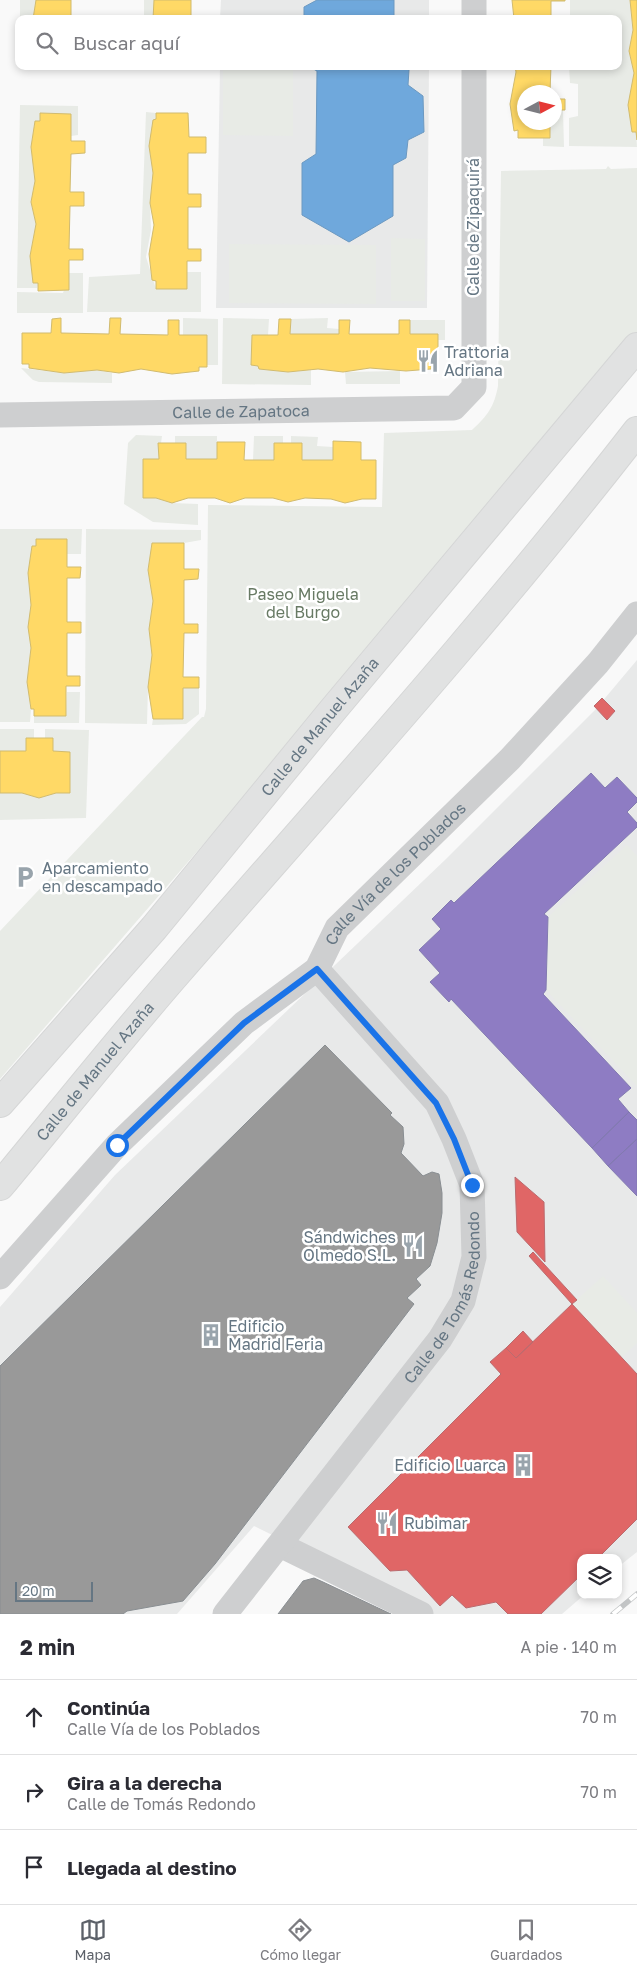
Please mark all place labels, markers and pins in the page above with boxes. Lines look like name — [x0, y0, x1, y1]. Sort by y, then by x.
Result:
place label: Trattoria Adriana — [444, 342, 509, 380]
restaurant icon: Trattoria Adriana — [415, 348, 441, 374]
place label: Aparcamiento en descampado — [42, 858, 163, 896]
parking icon: Aparcamiento en descampado — [12, 864, 38, 890]
place label: Sándwiches Olmedo S.L. — [303, 1227, 396, 1265]
restaurant icon: Sándwiches Olmedo S.L. — [400, 1233, 426, 1259]
place label: Edificio Madrid Feria — [228, 1316, 323, 1354]
building icon: Edificio Madrid Feria — [198, 1322, 224, 1348]
building icon: Edificio Luarca — [510, 1452, 536, 1478]
place label: Edificio Luarca — [394, 1455, 506, 1475]
restaurant icon: Rubimar — [374, 1510, 400, 1536]
place label: Rubimar — [404, 1513, 468, 1533]

